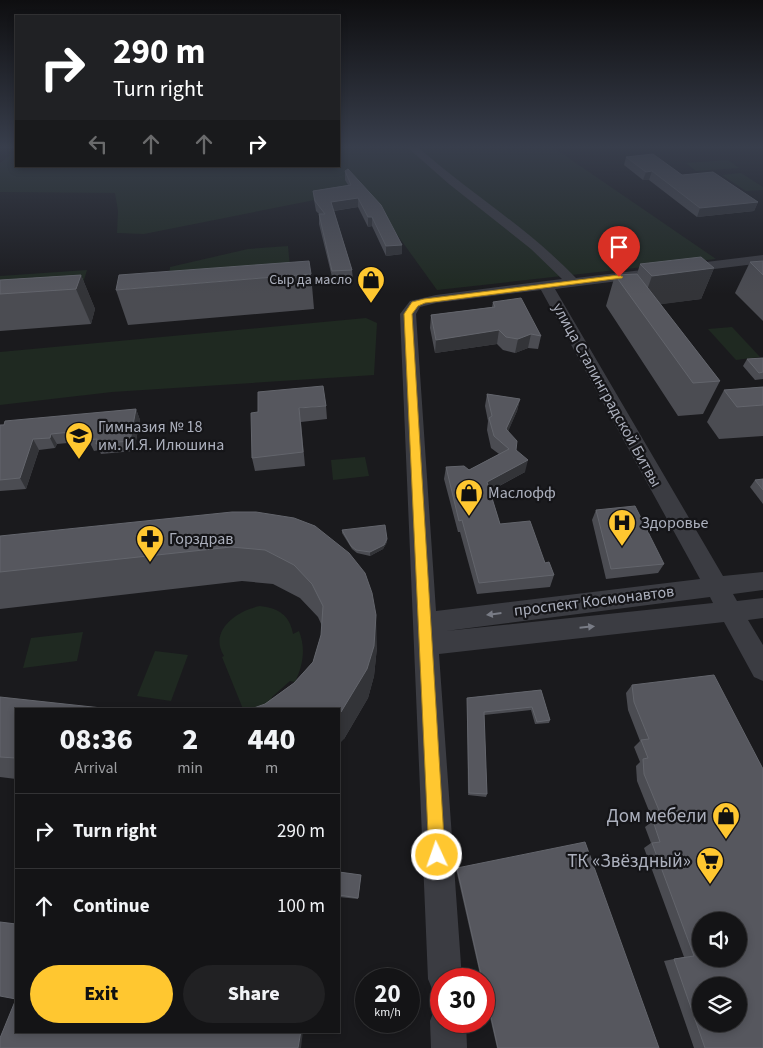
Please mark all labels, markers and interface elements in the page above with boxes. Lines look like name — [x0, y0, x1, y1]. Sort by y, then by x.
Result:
text: 290 m — [113, 27, 205, 77]
icon: right — [30, 35, 95, 100]
text: Turn right — [113, 73, 203, 105]
icon: left — [84, 130, 112, 158]
icon: ahead — [137, 130, 165, 158]
icon: ahead — [190, 130, 218, 158]
icon: right — [243, 130, 271, 158]
pin — [598, 226, 640, 277]
icon: arrive — [605, 233, 633, 261]
shop icon: Сыр да масло — [356, 265, 386, 304]
place label: Сыр да масло — [269, 270, 352, 290]
street label: улица Сталинградской Битвы — [547, 299, 667, 491]
place label: Гимназия № 18 им. И.Я. Илюшина — [98, 416, 224, 456]
school or university icon: Гимназия № 18 им. И.Я. Илюшина — [64, 421, 94, 460]
shop icon: Маслофф — [454, 478, 484, 517]
place label: Маслофф — [488, 482, 556, 504]
hospital icon: Здоровье — [607, 508, 637, 547]
place label: Здоровье — [641, 512, 709, 534]
pharmacy icon: Горздрав — [135, 524, 165, 563]
place label: Горздрав — [169, 528, 233, 550]
street label: проспект Космонавтов — [513, 580, 675, 622]
one-way arrow — [486, 610, 502, 618]
one-way arrow — [580, 623, 596, 631]
text: 08:36 — [59, 718, 133, 761]
text: 2 — [182, 718, 198, 761]
text: 440 — [248, 718, 296, 761]
text: Arrival — [75, 757, 118, 779]
text: min — [177, 757, 203, 779]
text: m — [265, 757, 278, 779]
shop icon: Дом мебели — [711, 801, 741, 840]
place label: Дом мебели — [607, 803, 707, 830]
icon: right — [30, 817, 58, 845]
text: Turn right — [73, 818, 157, 845]
text: 290 m — [277, 818, 325, 845]
position arrow — [410, 828, 462, 880]
supermarket icon: ТК «Звёздный» — [695, 846, 725, 885]
place label: ТК «Звёздный» — [567, 848, 691, 875]
icon: ahead — [30, 892, 58, 920]
text: Continue — [73, 893, 150, 920]
text: 100 m — [277, 893, 325, 920]
map controls — [692, 912, 747, 1032]
button: sound — [692, 912, 747, 967]
button: Exit — [30, 965, 173, 1023]
button: Share — [183, 965, 325, 1023]
speed limit sign: 30 — [430, 968, 495, 1033]
text: 20 — [374, 976, 401, 1012]
button: layers — [692, 977, 747, 1032]
text: km/h — [374, 1004, 401, 1021]

